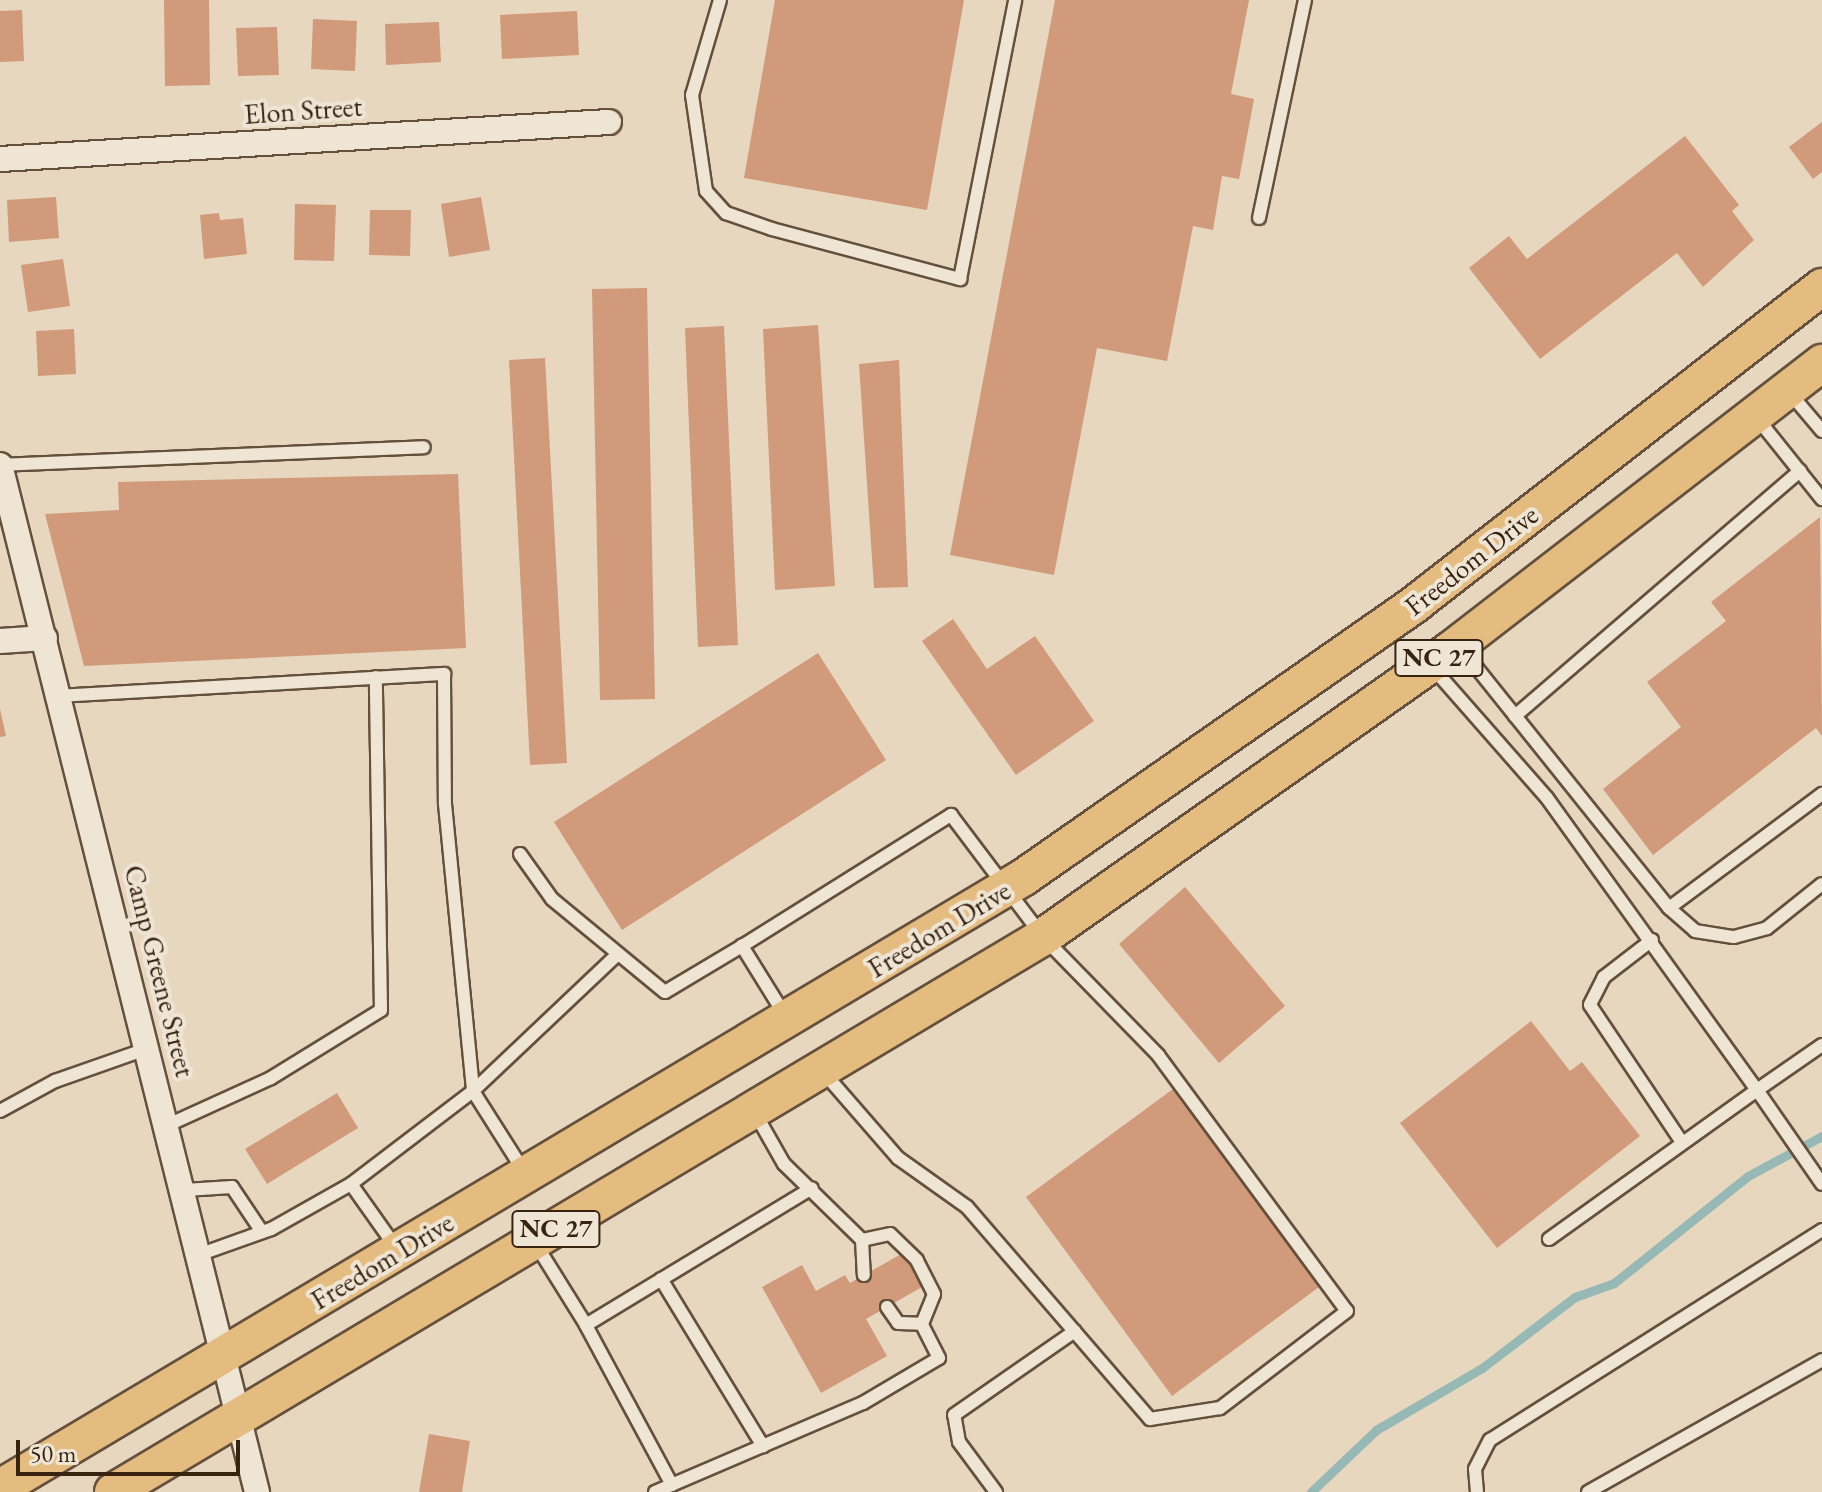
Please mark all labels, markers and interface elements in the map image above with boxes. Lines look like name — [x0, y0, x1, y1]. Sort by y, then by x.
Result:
street label: Elon Street — [243, 89, 363, 131]
street label: Freedom Drive — [1398, 497, 1544, 623]
road number: NC 27 — [1393, 636, 1485, 680]
street label: Camp Greene Street — [117, 862, 203, 1080]
street label: Freedom Drive — [862, 873, 1016, 985]
street label: Freedom Drive — [305, 1205, 459, 1317]
road number: NC 27 — [510, 1207, 602, 1251]
scale bar — [20, 1424, 244, 1474]
text: 50 m — [30, 1438, 77, 1469]

